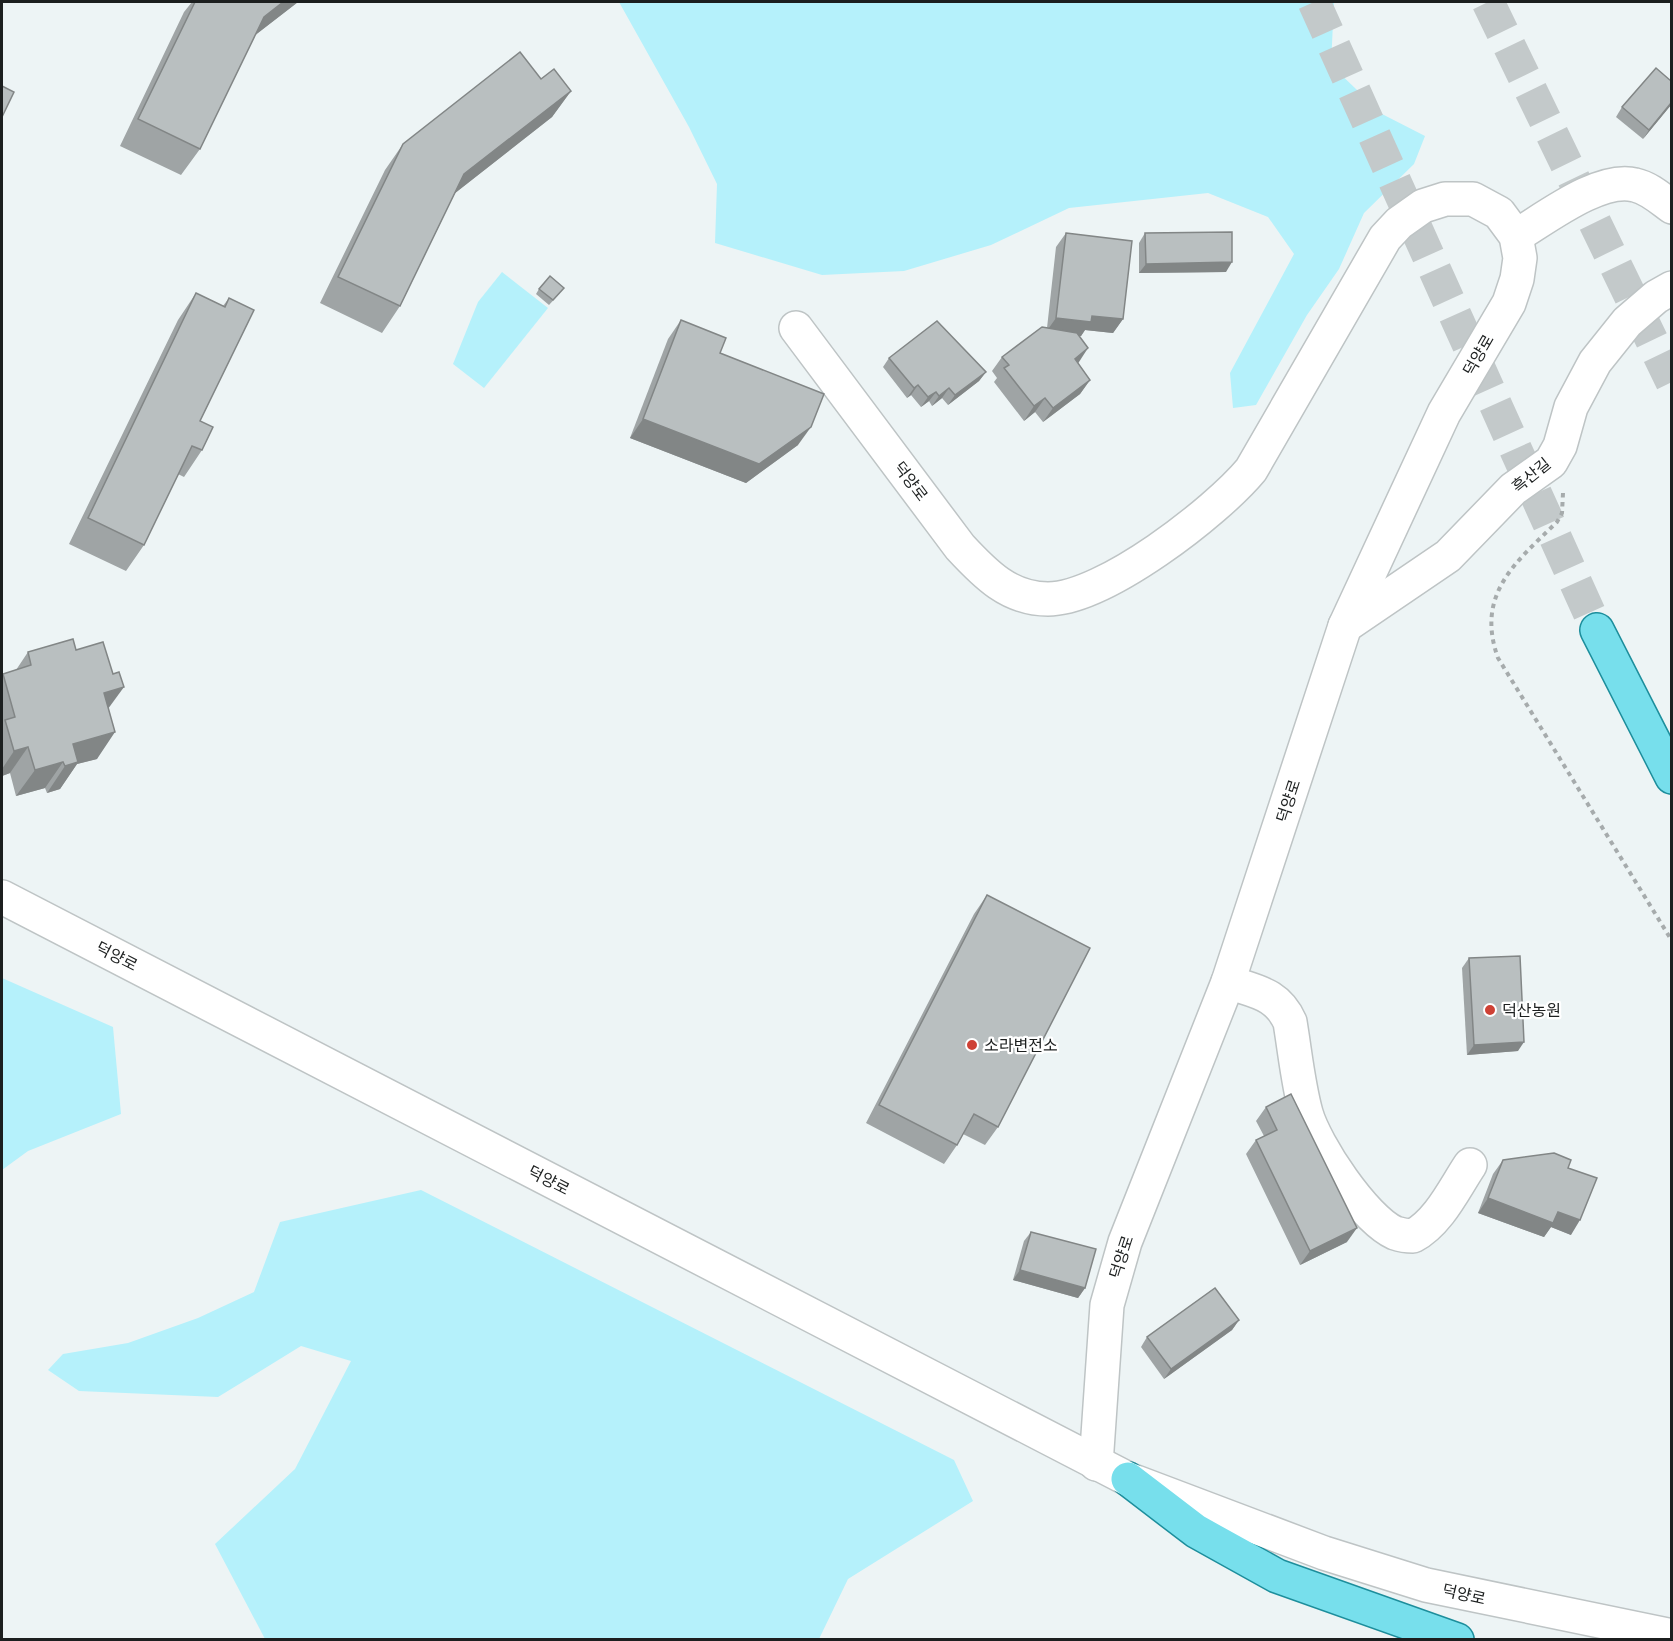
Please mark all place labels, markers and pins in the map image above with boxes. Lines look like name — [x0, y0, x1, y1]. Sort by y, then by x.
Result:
place label: 덕산농원 — [1502, 999, 1561, 1020]
marker: 덕산농원 — [1483, 1003, 1497, 1017]
place label: 소라변전소 — [984, 1034, 1058, 1055]
marker: 소라변전소 — [965, 1038, 979, 1052]

